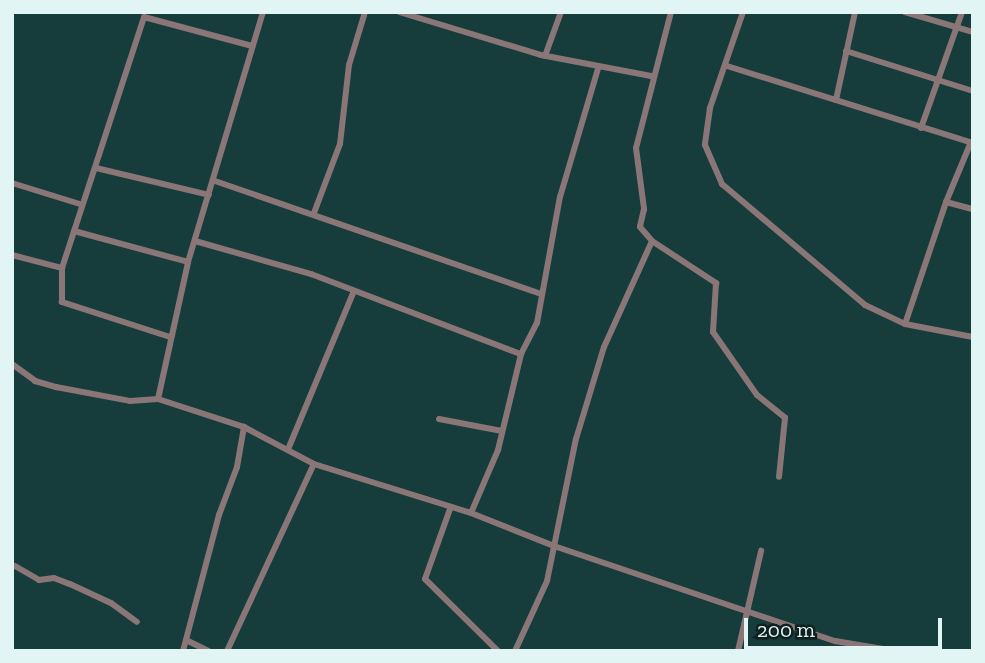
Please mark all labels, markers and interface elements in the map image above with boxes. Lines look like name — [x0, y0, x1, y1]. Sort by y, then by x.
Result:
scale bar — [747, 604, 945, 648]
text: 200 m — [757, 617, 815, 642]

